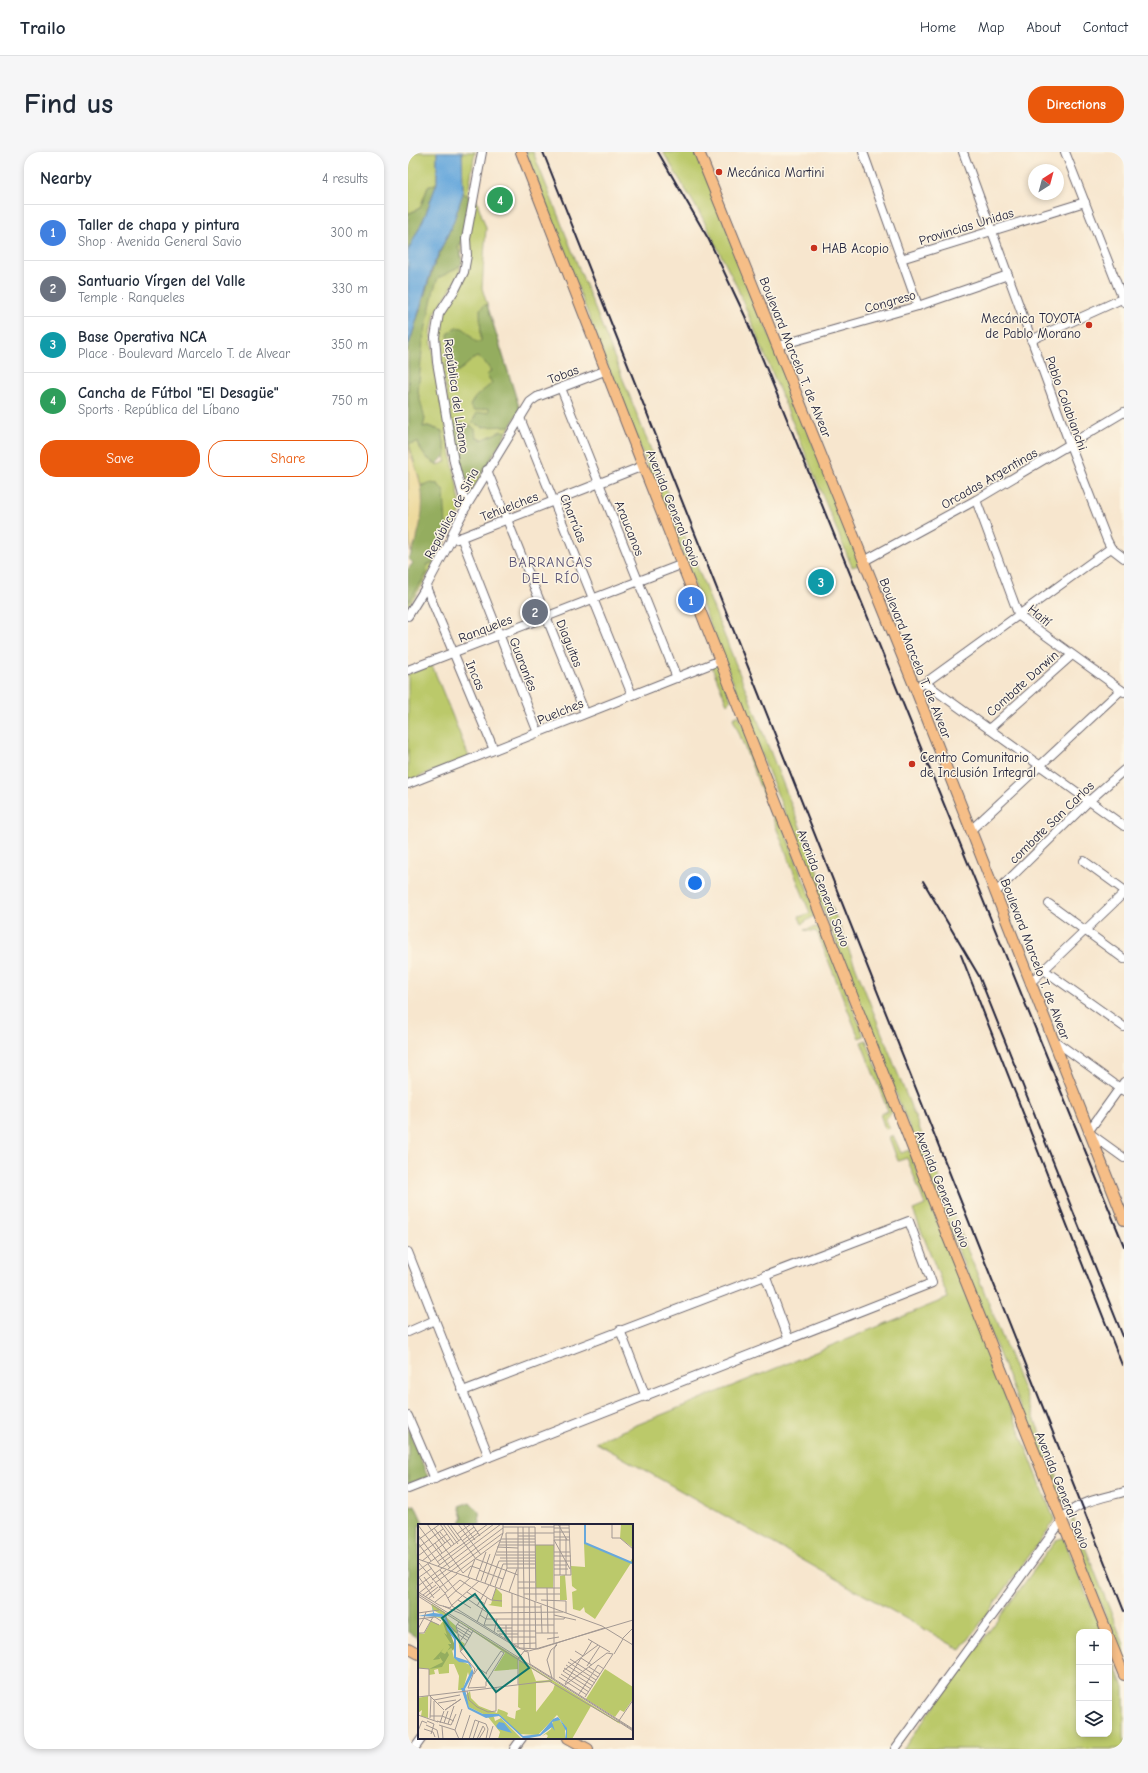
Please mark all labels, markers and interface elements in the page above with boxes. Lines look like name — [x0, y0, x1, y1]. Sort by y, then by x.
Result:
text: Trailo — [20, 17, 66, 39]
text: Home — [920, 19, 956, 36]
text: Map — [978, 19, 1004, 36]
text: About — [1026, 19, 1061, 36]
text: Contact — [1083, 19, 1128, 36]
button: Directions — [1028, 86, 1124, 123]
text: Find us — [24, 88, 113, 120]
north arrow — [1028, 164, 1064, 200]
place label: Mecánica Martini — [727, 165, 824, 180]
marker: Mecánica Martini — [714, 167, 724, 177]
text: Nearby — [40, 169, 91, 188]
text: 4 results — [322, 171, 368, 186]
pin: 4 — [487, 185, 513, 215]
street label: Provincias Unidas — [917, 205, 1015, 248]
text: Taller de chapa y pintura — [78, 216, 240, 234]
text: 1 — [50, 225, 56, 240]
text: 300 m — [330, 225, 368, 240]
text: Shop · Avenida General Savio — [78, 234, 242, 249]
place label: HAB Acopio — [822, 241, 889, 256]
marker: HAB Acopio — [809, 243, 819, 253]
text: Santuario Vírgen del Valle — [78, 272, 245, 290]
street label: Boulevard Marcelo T. de Alvear — [756, 275, 835, 440]
text: 2 — [50, 281, 56, 296]
text: 330 m — [332, 281, 368, 296]
street label: Congreso — [863, 287, 918, 316]
text: Temple · Ranqueles — [78, 290, 184, 305]
place label: Mecánica TOYOTA de Pablo Morano — [981, 311, 1081, 341]
marker: Mecánica TOYOTA de Pablo Morano — [1084, 320, 1094, 330]
text: Base Operativa NCA — [78, 328, 207, 346]
text: 3 — [50, 337, 56, 352]
text: 350 m — [331, 337, 368, 352]
street label: República del Líbano — [441, 338, 472, 454]
text: Place · Boulevard Marcelo T. de Alvear — [78, 346, 290, 361]
street label: Pablo Colabianchi — [1043, 354, 1090, 452]
street label: Tobas — [546, 362, 581, 387]
text: Cancha de Fútbol "El Desagüe" — [78, 384, 279, 402]
text: 4 — [50, 393, 56, 408]
text: 750 m — [332, 393, 368, 408]
text: Sports · República del Líbano — [78, 402, 240, 417]
button: Save — [40, 440, 200, 477]
button: Share — [208, 440, 368, 477]
street label: Orcadas Argentinas — [939, 445, 1040, 512]
street label: Avenida General Savio — [643, 448, 704, 569]
street label: República de Siria — [421, 465, 482, 561]
street label: Tehuelches — [478, 489, 540, 524]
street label: Charrúas — [557, 492, 590, 545]
street label: Araucanos — [612, 498, 647, 558]
district label: BARRANCAS DEL RÍO — [509, 554, 593, 587]
pin: 3 — [808, 567, 834, 597]
street label: Boulevard Marcelo T. de Alvear — [876, 576, 955, 741]
pin: 1 — [678, 585, 704, 615]
pin: 2 — [522, 597, 548, 627]
street label: Haití — [1025, 601, 1055, 630]
street label: Ranqueles — [456, 611, 514, 646]
street label: Diaguitas — [553, 617, 586, 669]
street label: Guaraníes — [506, 635, 541, 693]
street label: Combate Darwin — [983, 647, 1061, 720]
street label: Incas — [463, 658, 488, 692]
street label: Puelches — [535, 695, 585, 727]
place label: Centro Comunitario de Inclusión Integral — [920, 750, 1036, 780]
marker: Centro Comunitario de Inclusión Integral — [907, 759, 917, 769]
street label: combate San Carlos — [1006, 778, 1097, 867]
street label: Avenida General Savio — [794, 827, 853, 949]
your location — [685, 873, 705, 893]
street label: Boulevard Marcelo T. de Alvear — [998, 876, 1074, 1043]
street label: Avenida General Savio — [912, 1129, 973, 1250]
street label: Avenida General Savio — [1032, 1430, 1093, 1551]
inset map — [418, 1524, 633, 1739]
map controls — [1076, 1629, 1112, 1737]
button: + — [1076, 1629, 1112, 1665]
button: − — [1076, 1665, 1112, 1701]
button: layers — [1076, 1701, 1112, 1737]

